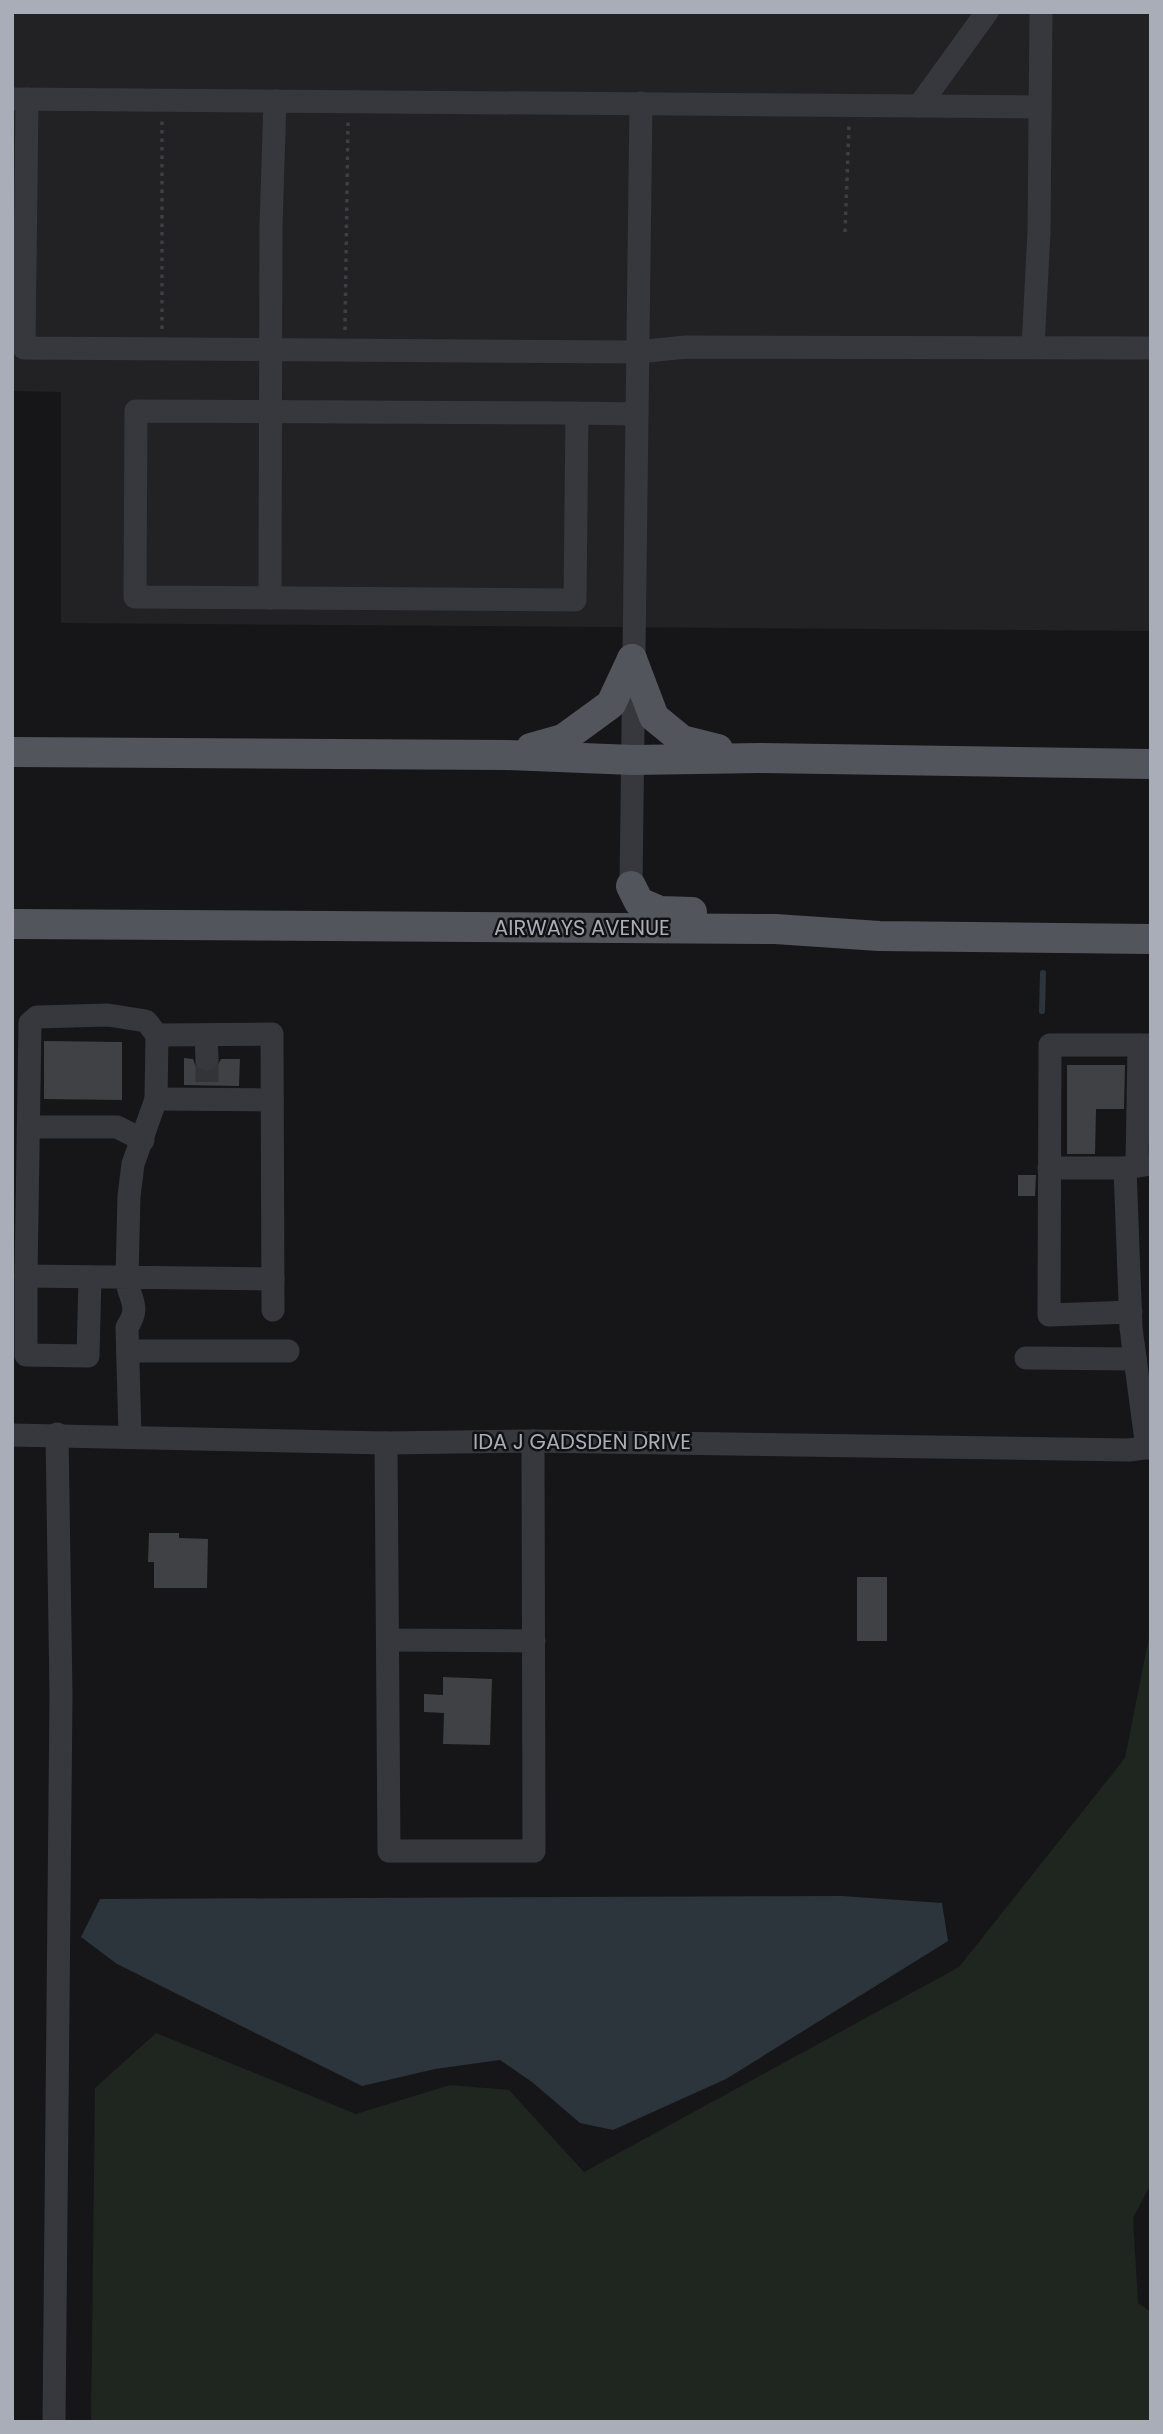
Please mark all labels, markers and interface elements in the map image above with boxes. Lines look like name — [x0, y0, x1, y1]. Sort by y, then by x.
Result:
street label: AIRWAYS AVENUE — [494, 913, 670, 942]
street label: IDA J GADSDEN DRIVE — [473, 1427, 691, 1456]

